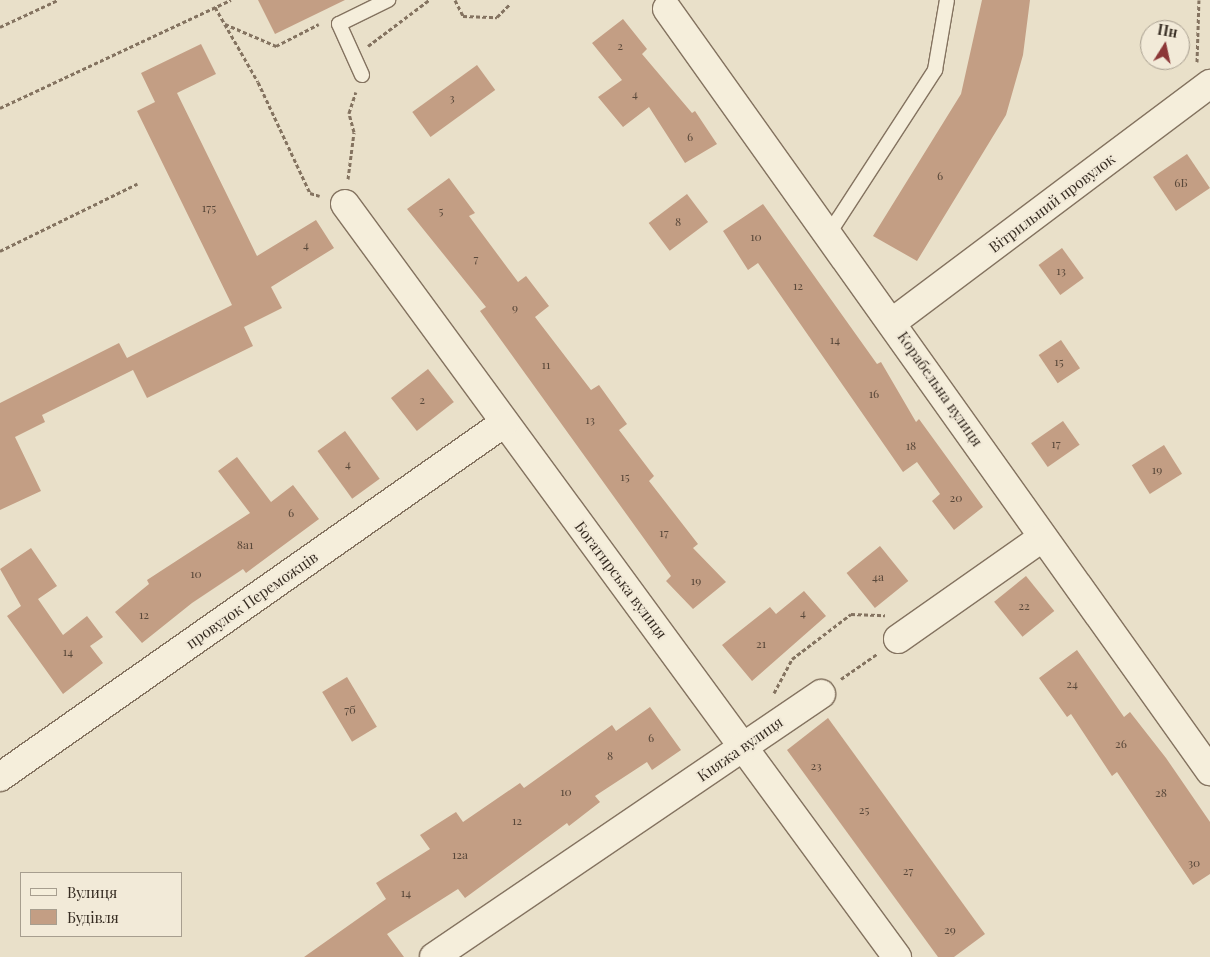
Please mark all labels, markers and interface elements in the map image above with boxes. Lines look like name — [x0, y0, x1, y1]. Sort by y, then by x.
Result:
north arrow — [1140, 20, 1190, 70]
text: Пн — [1156, 20, 1179, 42]
house number: 2 — [617, 39, 623, 53]
house number: 4 — [632, 87, 638, 101]
house number: 3 — [449, 91, 455, 105]
house number: 6 — [687, 130, 693, 144]
street label: Вітрильний провулок — [985, 150, 1119, 256]
house number: 6 — [937, 169, 943, 183]
house number: 6Б — [1174, 176, 1188, 190]
house number: 175 — [202, 201, 216, 215]
house number: 5 — [439, 204, 443, 218]
house number: 8 — [675, 215, 681, 229]
house number: 10 — [750, 230, 762, 244]
house number: 4 — [303, 238, 309, 252]
house number: 7 — [474, 252, 478, 266]
house number: 13 — [1056, 264, 1066, 278]
house number: 12 — [793, 279, 803, 293]
house number: 9 — [512, 301, 518, 315]
street label: Корабельна вулиця — [894, 328, 986, 450]
house number: 14 — [830, 333, 840, 347]
house number: 15 — [1054, 355, 1064, 369]
house number: 11 — [542, 358, 550, 372]
house number: 16 — [869, 387, 879, 401]
house number: 2 — [419, 393, 425, 407]
house number: 13 — [585, 413, 595, 427]
house number: 17 — [1051, 437, 1061, 451]
house number: 18 — [906, 439, 916, 453]
house number: 4 — [345, 457, 351, 471]
house number: 19 — [1152, 463, 1162, 477]
house number: 15 — [620, 470, 630, 484]
house number: 20 — [950, 491, 962, 505]
house number: 6 — [288, 506, 294, 520]
street label: Богатирська вулиця — [571, 518, 671, 642]
house number: 17 — [659, 526, 669, 540]
house number: 8а1 — [237, 538, 253, 552]
street label: провулок Переможців — [183, 548, 321, 652]
house number: 10 — [190, 567, 202, 581]
house number: 4а — [872, 570, 884, 584]
house number: 19 — [691, 574, 701, 588]
house number: 22 — [1018, 599, 1030, 613]
house number: 4 — [800, 606, 806, 620]
house number: 12 — [139, 608, 149, 622]
house number: 21 — [756, 637, 766, 651]
house number: 14 — [63, 645, 73, 659]
house number: 24 — [1066, 677, 1078, 691]
house number: 7б — [344, 703, 356, 717]
street label: Княжа вулиця — [694, 713, 786, 785]
house number: 6 — [648, 731, 654, 745]
house number: 26 — [1115, 737, 1127, 751]
house number: 8 — [607, 749, 613, 763]
house number: 23 — [810, 759, 822, 773]
house number: 10 — [560, 785, 572, 799]
house number: 28 — [1155, 786, 1167, 800]
house number: 25 — [859, 803, 869, 817]
house number: 12 — [512, 814, 522, 828]
house number: 12а — [452, 848, 468, 862]
house number: 30 — [1188, 856, 1200, 870]
house number: 27 — [903, 864, 913, 878]
legend — [20, 872, 182, 937]
text: Вулиця — [67, 882, 117, 902]
house number: 14 — [401, 886, 411, 900]
text: Будівля — [67, 907, 119, 927]
house number: 29 — [944, 923, 956, 937]

